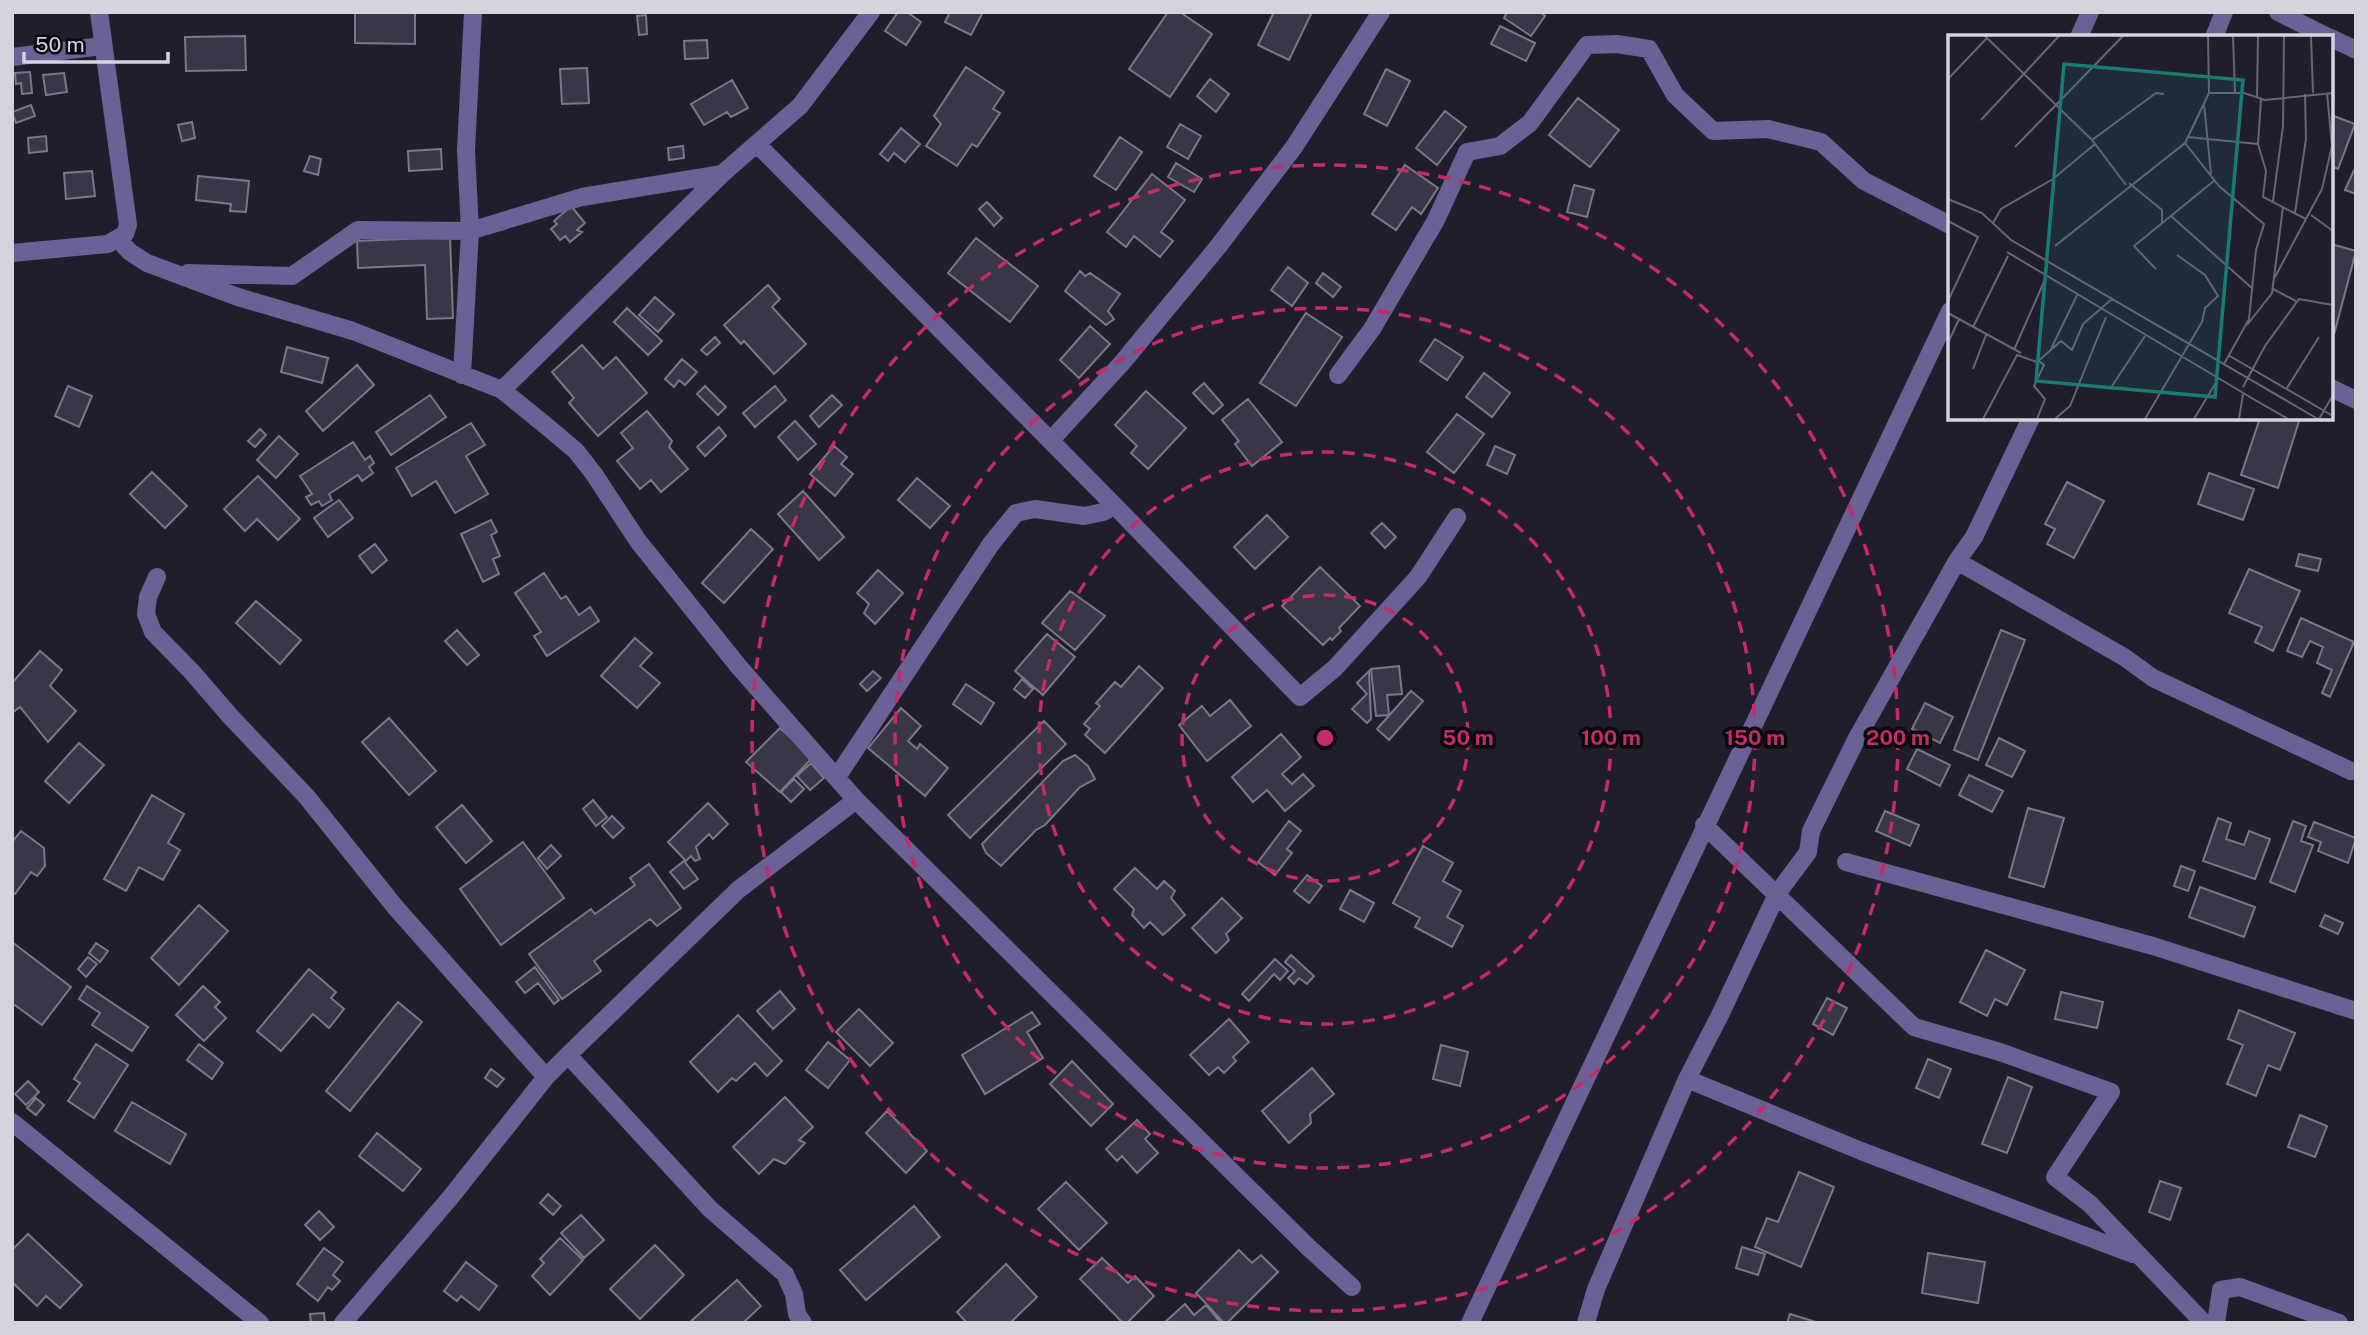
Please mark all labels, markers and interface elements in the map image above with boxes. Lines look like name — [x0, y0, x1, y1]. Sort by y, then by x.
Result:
scale bar — [24, 21, 168, 65]
text: 50 m — [35, 32, 85, 57]
inset map — [1948, 35, 2333, 420]
text: 50 m — [1442, 725, 1494, 750]
text: 100 m — [1581, 725, 1641, 750]
text: 150 m — [1725, 725, 1785, 750]
text: 200 m — [1866, 725, 1930, 750]
centre of rings — [1313, 726, 1337, 750]

